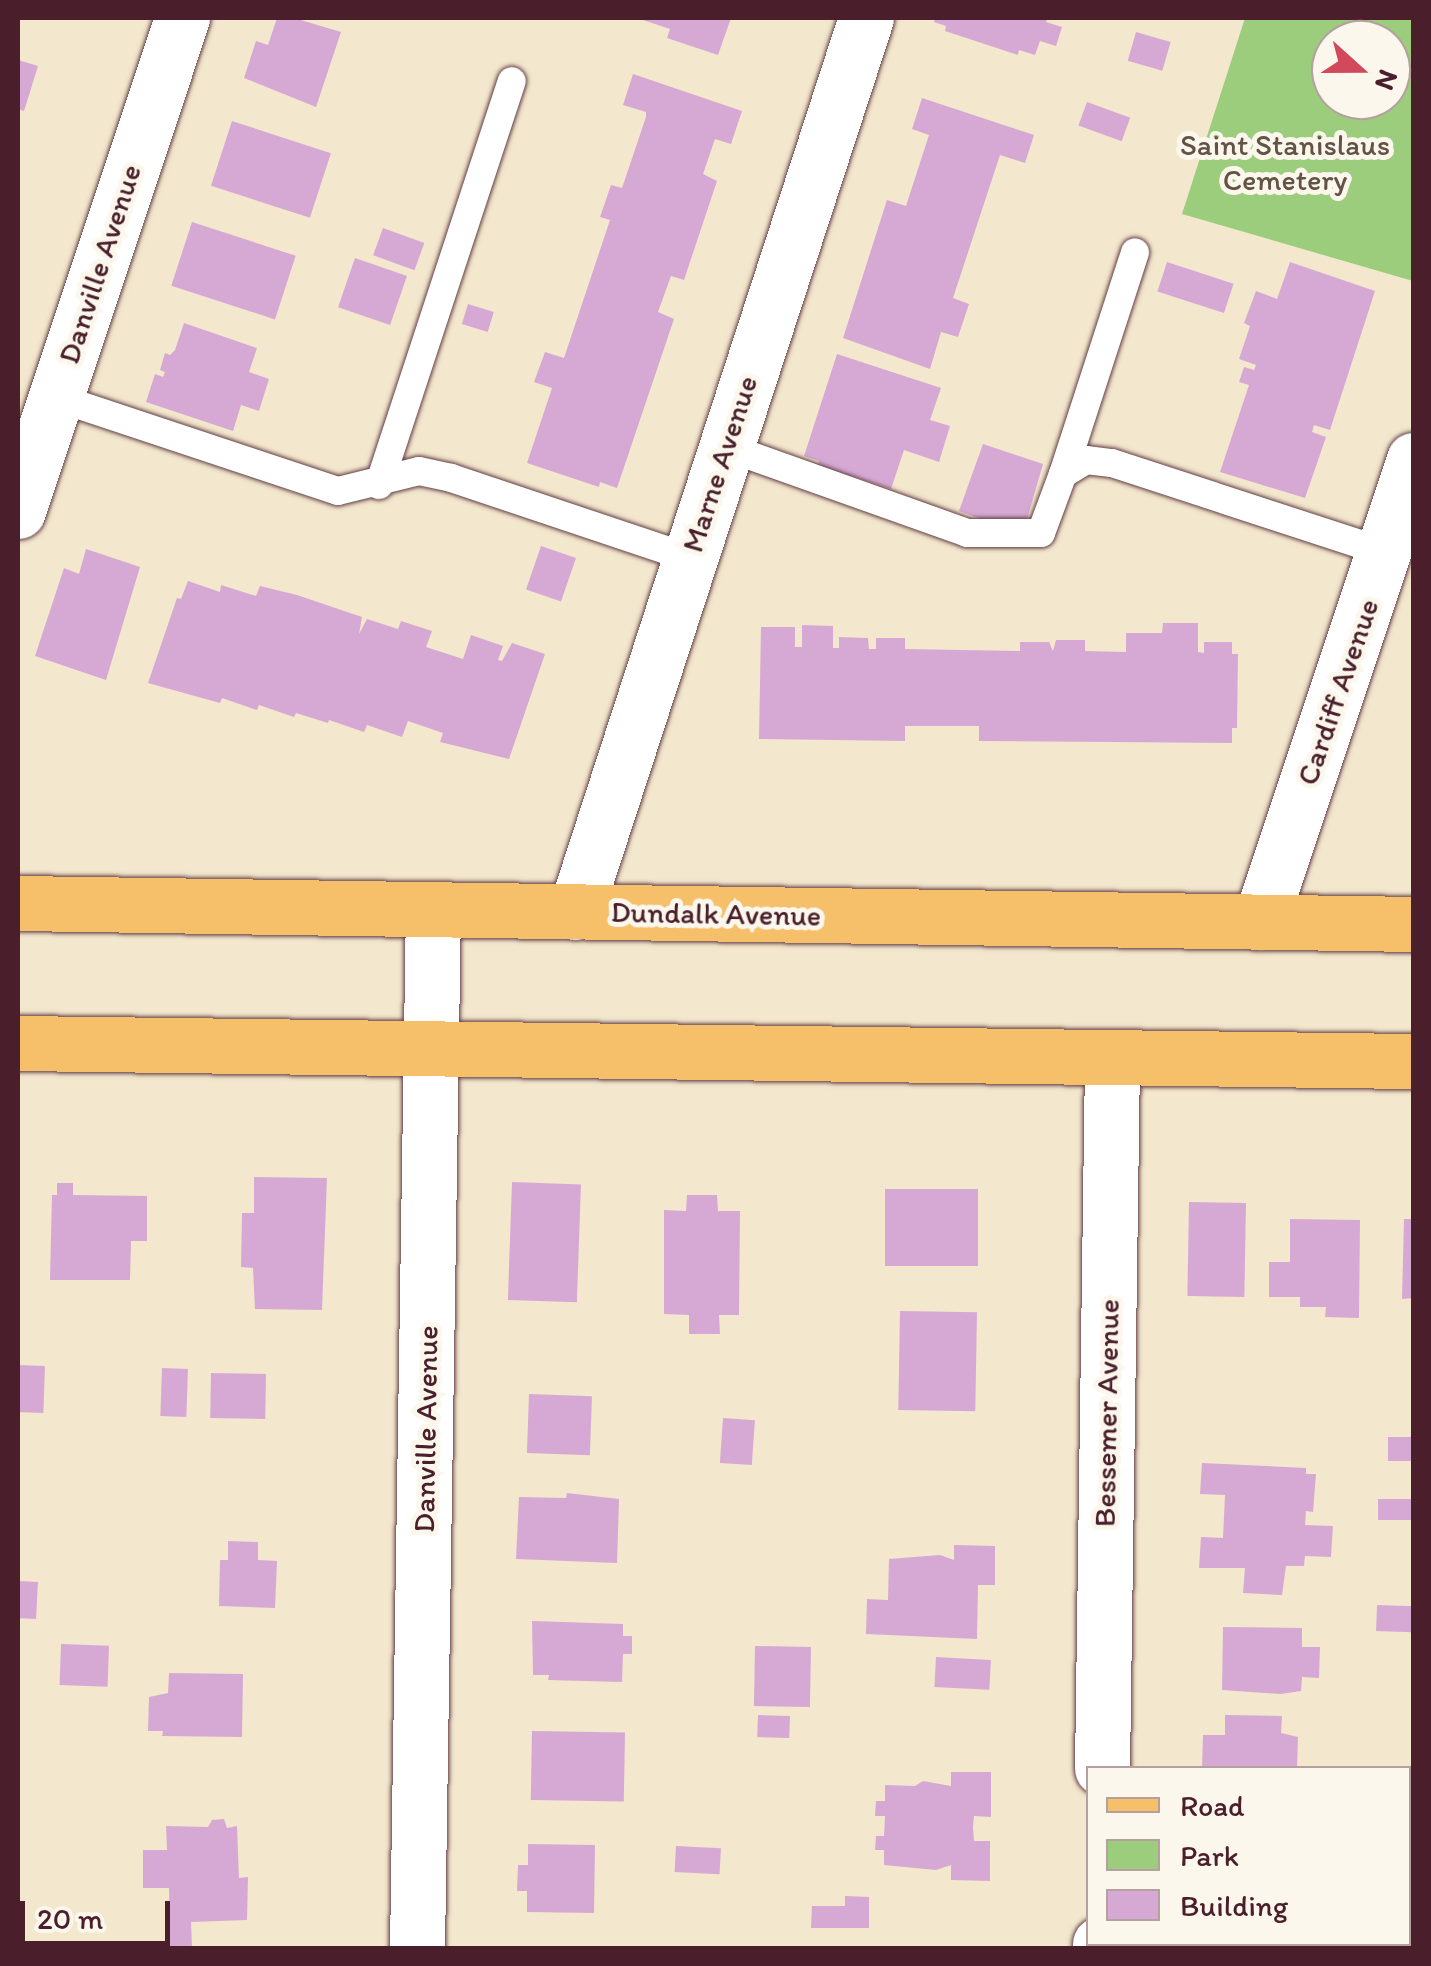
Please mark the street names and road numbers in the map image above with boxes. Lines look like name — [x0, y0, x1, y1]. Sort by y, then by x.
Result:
street label: Danville Avenue — [51, 160, 149, 368]
street label: Marne Avenue — [675, 372, 765, 556]
street label: Cardiff Avenue — [1290, 595, 1386, 789]
street label: Dundalk Avenue — [611, 894, 821, 934]
street label: Bessemer Avenue — [1087, 1299, 1127, 1527]
street label: Danville Avenue — [406, 1326, 446, 1532]

